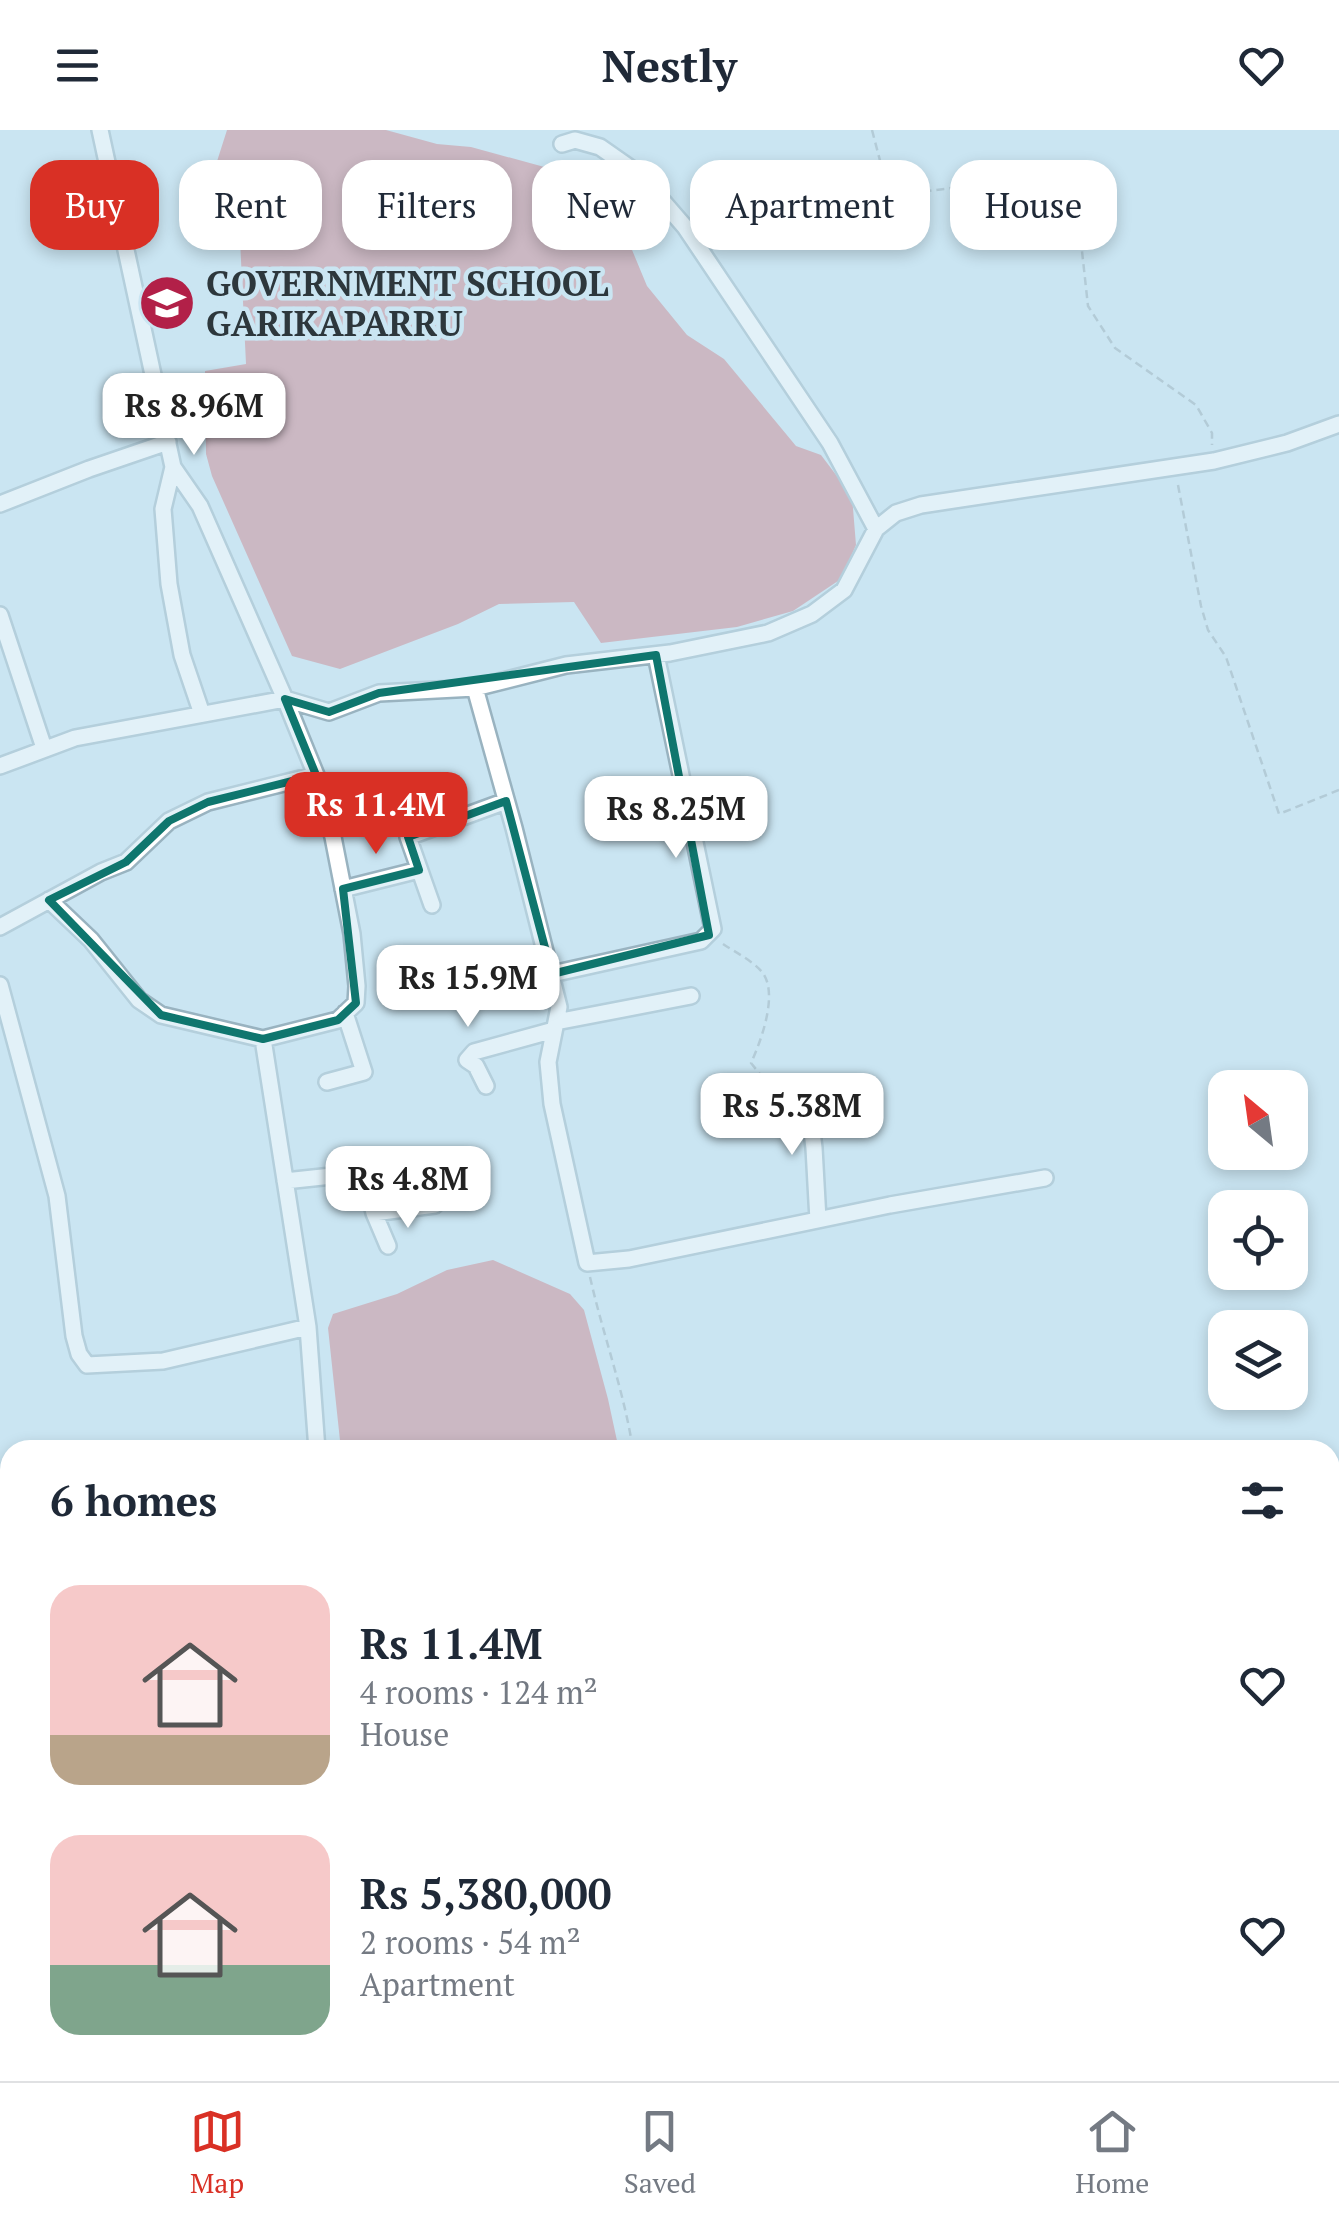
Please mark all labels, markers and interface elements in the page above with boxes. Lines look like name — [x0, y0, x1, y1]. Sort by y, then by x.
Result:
text: Nestly — [602, 35, 737, 95]
icon: menu — [50, 38, 105, 93]
icon: heart — [1234, 38, 1289, 93]
chip: Buy — [30, 160, 159, 250]
chip: Rent — [179, 160, 322, 250]
chip: Filters — [342, 160, 512, 250]
chip: New — [532, 160, 670, 250]
chip: Apartment — [690, 160, 930, 250]
chip: House — [950, 160, 1117, 250]
place label: GOVERNMENT SCHOOL GARIKAPARRU — [206, 260, 609, 346]
school or university icon: GOVERNMENT SCHOOL GARIKAPARRU — [137, 273, 197, 333]
pin: Rs 8.96M — [91, 373, 297, 458]
text: Rs 8.96M — [125, 384, 263, 426]
pin: Rs 11.4M — [273, 772, 479, 857]
pin: Rs 8.25M — [573, 776, 779, 861]
text: Rs 11.4M — [307, 783, 445, 825]
text: Rs 8.25M — [607, 787, 745, 829]
pin: Rs 15.9M — [365, 945, 571, 1030]
text: Rs 15.9M — [399, 956, 537, 998]
north arrow — [1208, 1070, 1308, 1170]
map controls — [1208, 1070, 1308, 1410]
pin: Rs 5.38M — [689, 1073, 895, 1158]
text: Rs 5.38M — [723, 1084, 861, 1126]
pin: Rs 4.8M — [316, 1146, 500, 1231]
text: Rs 4.8M — [348, 1157, 468, 1199]
button: locate — [1208, 1190, 1308, 1290]
button: layers — [1208, 1310, 1308, 1410]
text: 6 homes — [50, 1472, 217, 1528]
icon: filters — [1235, 1473, 1290, 1528]
text: Rs 11.4M — [360, 1615, 542, 1671]
icon: home — [130, 1625, 250, 1745]
icon: heart — [1235, 1658, 1290, 1713]
text: 4 rooms · 124 m² — [360, 1671, 598, 1713]
text: House — [360, 1713, 449, 1755]
text: Rs 5,380,000 — [360, 1865, 611, 1921]
icon: home — [130, 1875, 250, 1995]
icon: heart — [1235, 1908, 1290, 1963]
text: 2 rooms · 54 m² — [360, 1921, 581, 1963]
text: Apartment — [360, 1963, 515, 2005]
tab: Map — [190, 2104, 245, 2201]
tab: Saved — [624, 2104, 696, 2201]
tab: Home — [1075, 2104, 1149, 2201]

